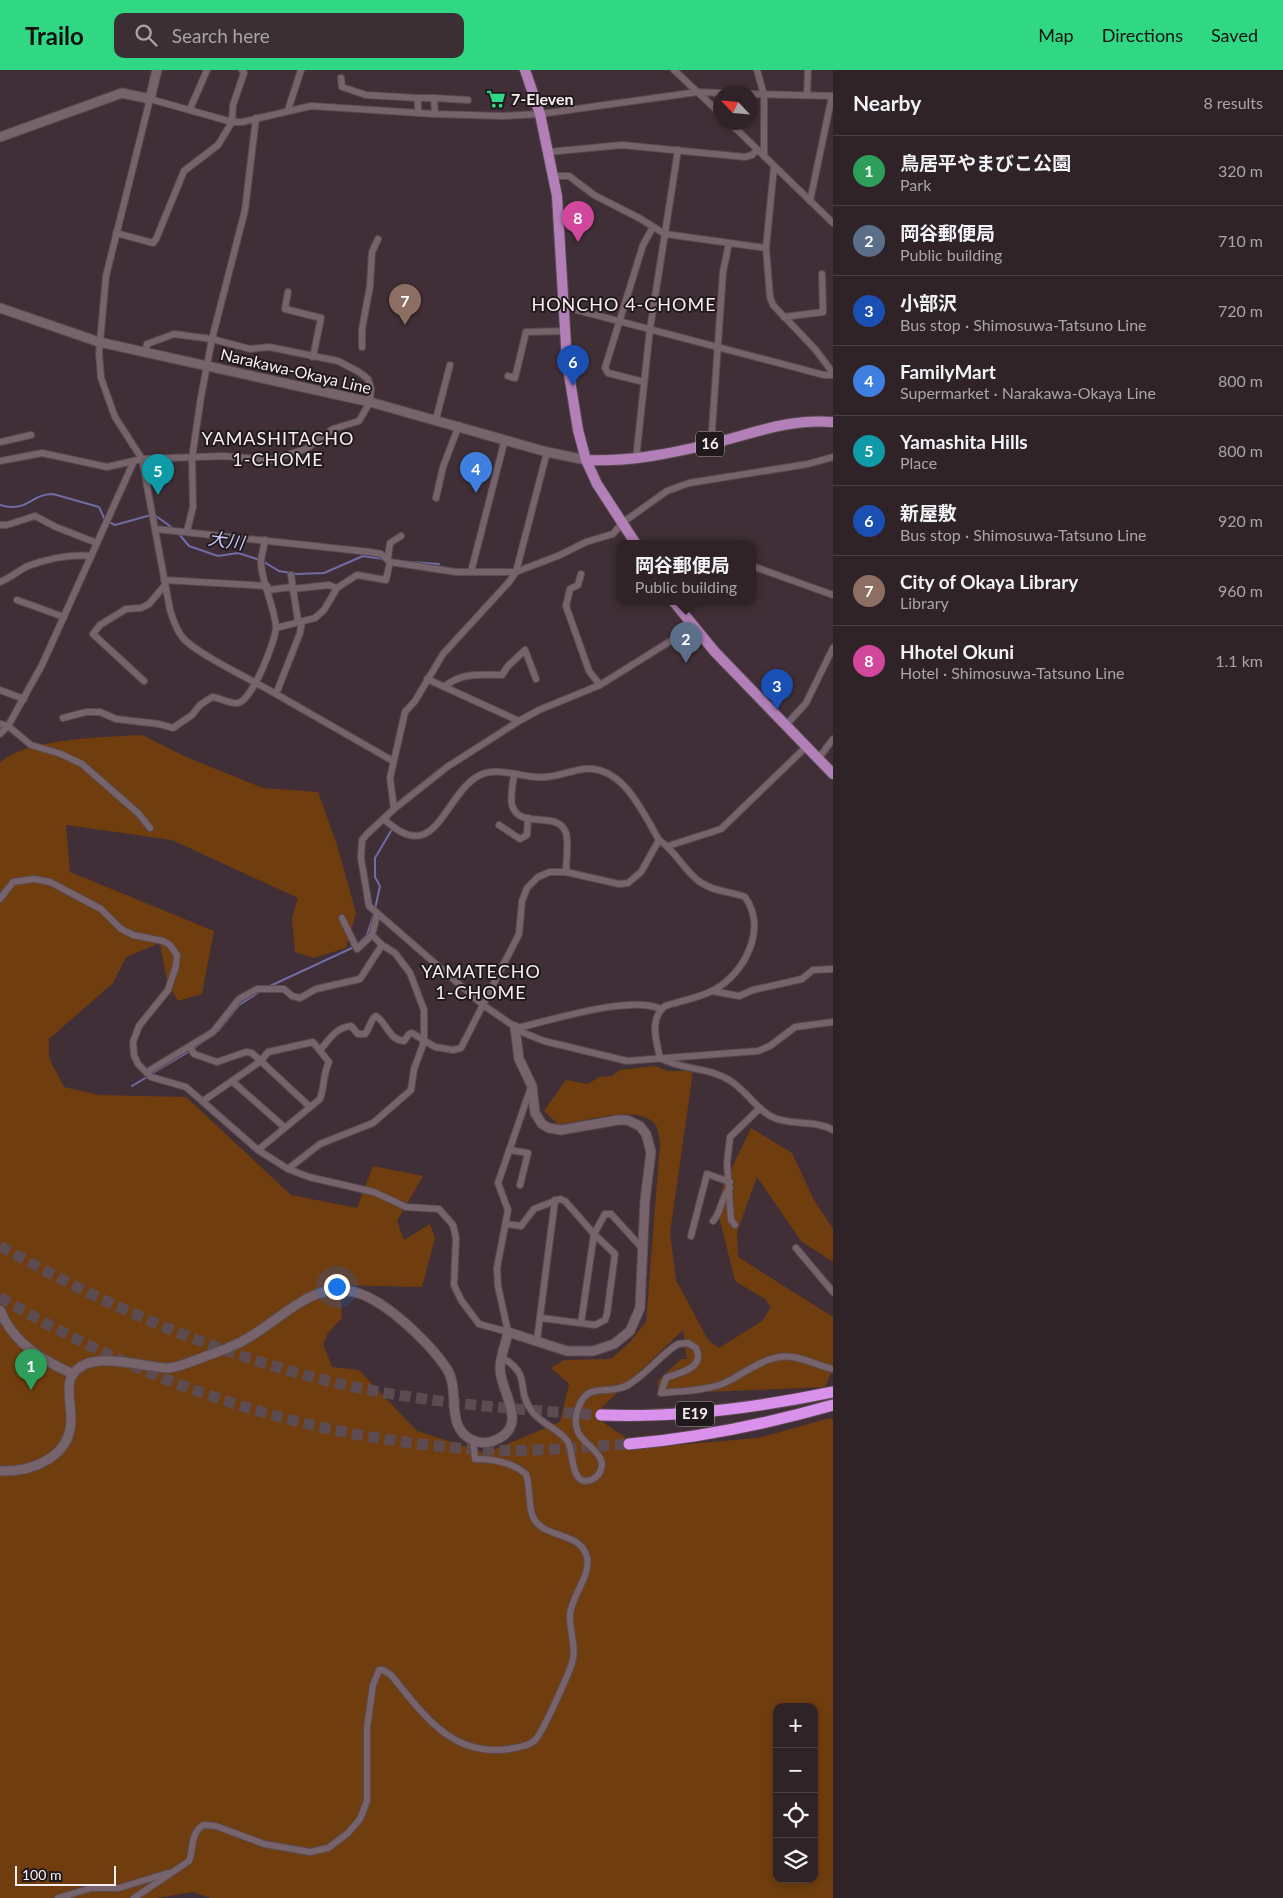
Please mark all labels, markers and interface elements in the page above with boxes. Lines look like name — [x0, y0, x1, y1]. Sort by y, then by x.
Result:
search box — [114, 13, 464, 58]
text: Trailo — [25, 21, 84, 50]
icon: search — [132, 21, 160, 49]
text: Search here — [172, 24, 270, 47]
text: Map — [1038, 24, 1074, 46]
text: Directions — [1102, 24, 1183, 46]
text: Saved — [1211, 24, 1258, 46]
north arrow — [713, 85, 758, 130]
supermarket icon: 7-Eleven — [485, 88, 507, 110]
place label: 7-Eleven — [511, 89, 574, 108]
text: Nearby — [853, 90, 921, 115]
text: 8 results — [1203, 93, 1263, 112]
text: 鳥居平やまびこ公園 — [900, 151, 1071, 174]
text: 1 — [864, 161, 874, 180]
text: 320 m — [1218, 161, 1263, 180]
text: Park — [900, 175, 931, 194]
pin: 8 — [562, 201, 594, 242]
text: 岡谷郵便局 — [900, 221, 995, 244]
text: 2 — [864, 231, 874, 250]
text: 710 m — [1218, 231, 1263, 250]
text: Public building — [900, 245, 1002, 264]
pin: 7 — [389, 284, 421, 325]
text: 小部沢 — [900, 291, 957, 314]
district label: HONCHO 4-CHOME — [531, 293, 717, 315]
text: 3 — [864, 301, 874, 320]
text: 720 m — [1218, 301, 1263, 320]
text: Bus stop · Shimosuwa-Tatsuno Line — [900, 315, 1147, 334]
street label: Narakawa-Okaya Line — [219, 344, 373, 397]
pin: 6 — [557, 345, 589, 386]
text: FamilyMart — [900, 360, 996, 383]
text: 4 — [864, 371, 874, 390]
text: 800 m — [1218, 371, 1263, 390]
text: Supermarket · Narakawa-Okaya Line — [900, 383, 1156, 402]
district label: YAMASHITACHO 1-CHOME — [201, 427, 355, 470]
text: Yamashita Hills — [900, 430, 1028, 453]
road number: 16 — [696, 432, 724, 456]
text: 5 — [864, 441, 874, 460]
text: 800 m — [1218, 441, 1263, 460]
pin: 4 — [460, 452, 492, 493]
text: Place — [900, 453, 937, 472]
pin: 5 — [142, 454, 174, 495]
text: 新屋敷 — [900, 501, 957, 524]
text: 6 — [864, 511, 874, 530]
text: 920 m — [1218, 511, 1263, 530]
text: Bus stop · Shimosuwa-Tatsuno Line — [900, 525, 1147, 544]
water label: 大川 — [207, 527, 247, 554]
popup — [616, 540, 756, 605]
text: 岡谷郵便局 — [635, 553, 730, 576]
text: City of Okaya Library — [900, 570, 1078, 593]
text: Public building — [635, 577, 737, 596]
text: 7 — [864, 581, 874, 600]
text: 960 m — [1218, 581, 1263, 600]
text: Library — [900, 593, 949, 612]
pin: 2 — [670, 622, 702, 663]
text: Hhotel Okuni — [900, 640, 1014, 663]
text: 8 — [864, 651, 874, 670]
text: 1.1 km — [1215, 651, 1263, 670]
text: Hotel · Shimosuwa-Tatsuno Line — [900, 663, 1125, 682]
pin: 3 — [761, 669, 793, 710]
district label: YAMATECHO 1-CHOME — [421, 960, 541, 1003]
your location — [324, 1274, 350, 1300]
pin: 1 — [15, 1349, 47, 1390]
road number: E19 — [676, 1402, 714, 1426]
map controls — [773, 1703, 818, 1883]
button: + — [773, 1703, 818, 1748]
button: − — [773, 1748, 818, 1793]
button: locate — [773, 1793, 818, 1838]
button: layers — [773, 1838, 818, 1883]
scale bar — [15, 1863, 116, 1886]
text: 100 m — [22, 1866, 61, 1883]

